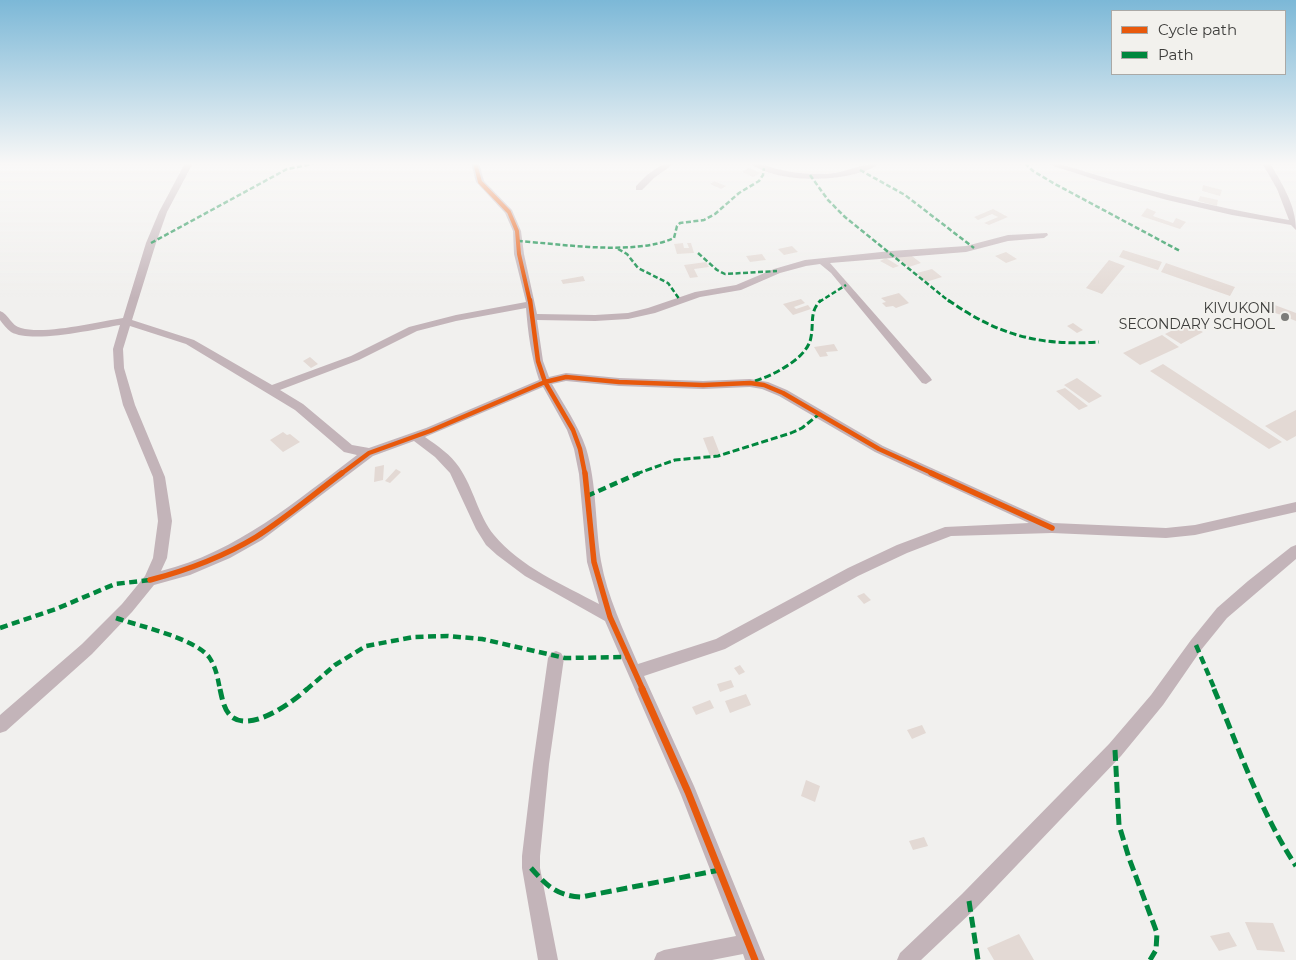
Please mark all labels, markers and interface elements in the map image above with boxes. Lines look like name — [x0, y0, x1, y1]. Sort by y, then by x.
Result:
legend — [1111, 10, 1286, 75]
text: Cycle path — [1158, 20, 1237, 39]
text: Path — [1158, 45, 1194, 64]
place label: KIVUKONI SECONDARY SCHOOL — [1119, 301, 1275, 334]
marker: KIVUKONI SECONDARY SCHOOL — [1279, 311, 1291, 323]

